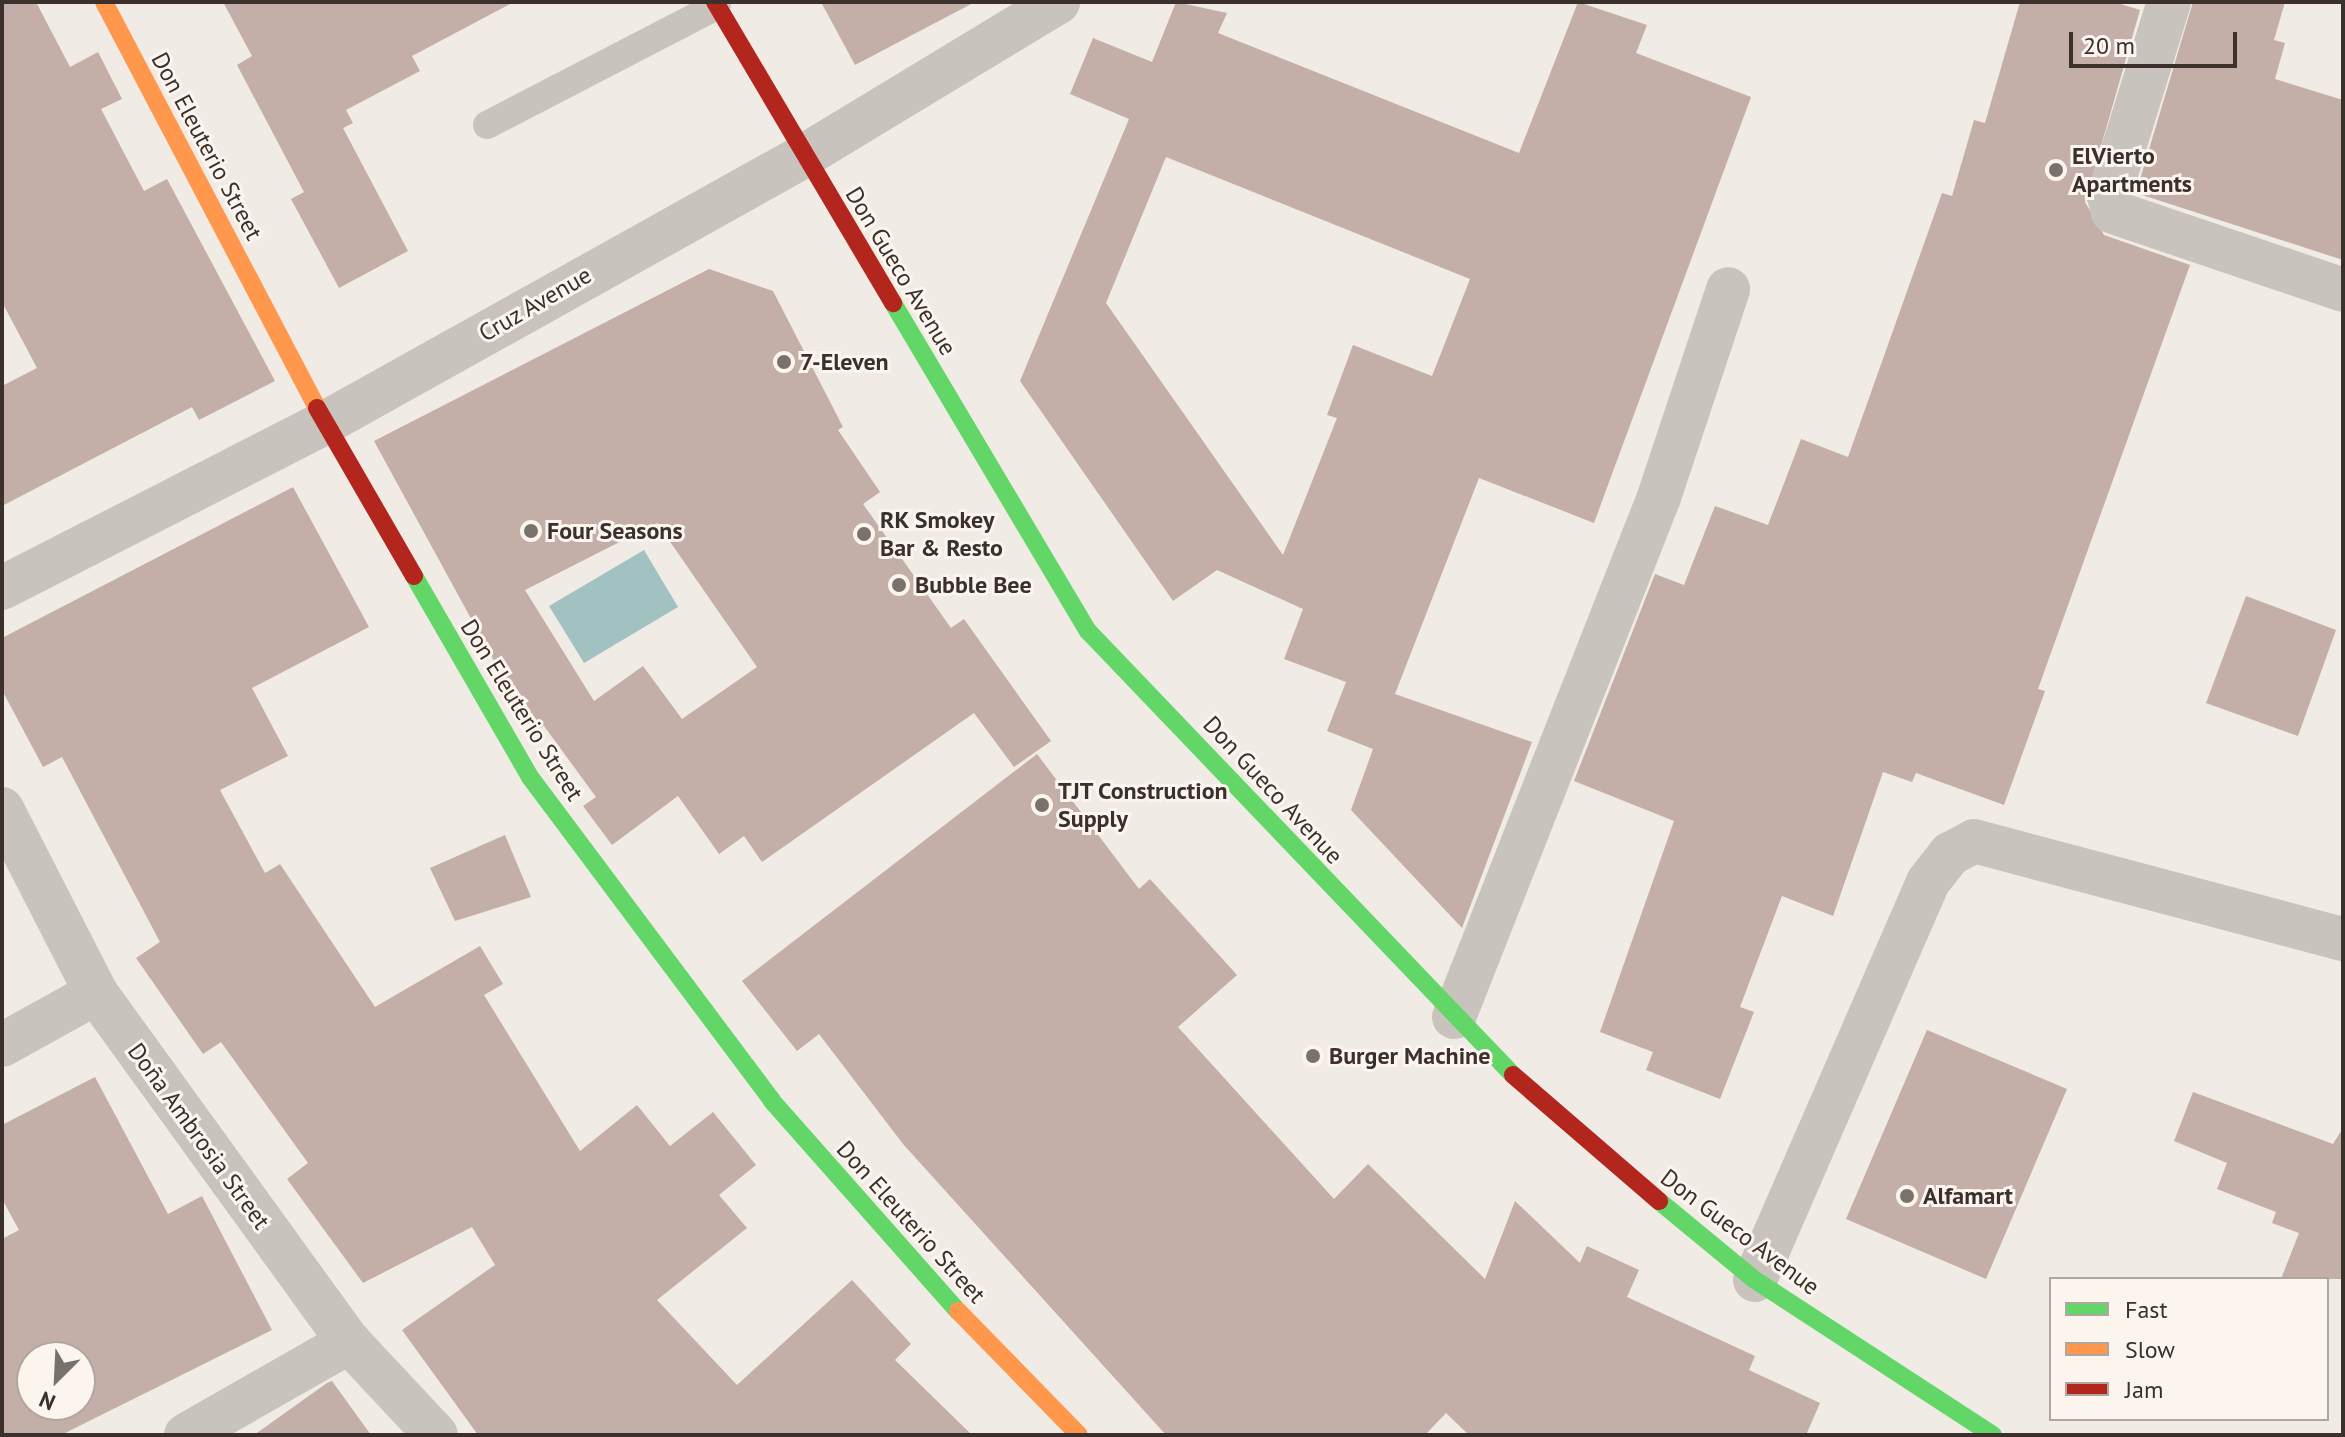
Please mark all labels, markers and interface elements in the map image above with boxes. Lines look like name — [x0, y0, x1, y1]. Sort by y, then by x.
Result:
scale bar — [2073, 16, 2241, 66]
text: 20 m — [2083, 30, 2135, 61]
street label: Don Eleuterio Street — [145, 47, 269, 245]
place label: ElVierto Apartments — [2072, 142, 2192, 198]
marker: ElVierto Apartments — [2047, 161, 2065, 179]
street label: Don Gueco Avenue — [839, 181, 963, 361]
street label: Cruz Avenue — [473, 260, 597, 348]
place label: 7-Eleven — [800, 348, 889, 376]
marker: 7-Eleven — [775, 353, 793, 371]
place label: RK Smokey Bar & Resto — [880, 506, 1003, 562]
place label: Four Seasons — [547, 517, 683, 545]
marker: Four Seasons — [522, 522, 540, 540]
marker: RK Smokey Bar & Resto — [855, 525, 873, 543]
place label: Bubble Bee — [915, 571, 1032, 599]
marker: Bubble Bee — [890, 576, 908, 594]
street label: Don Eleuterio Street — [455, 614, 589, 806]
street label: Don Gueco Avenue — [1197, 710, 1349, 870]
place label: TJT Construction Supply — [1058, 777, 1229, 833]
marker: TJT Construction Supply — [1033, 796, 1051, 814]
street label: Doña Ambrosia Street — [122, 1037, 276, 1235]
place label: Burger Machine — [1329, 1042, 1490, 1070]
marker: Burger Machine — [1304, 1047, 1322, 1065]
street label: Don Eleuterio Street — [831, 1135, 991, 1309]
street label: Don Gueco Avenue — [1655, 1163, 1825, 1301]
place label: Alfamart — [1923, 1182, 2013, 1210]
marker: Alfamart — [1898, 1187, 1916, 1205]
legend — [2049, 1277, 2329, 1421]
text: Fast — [2125, 1294, 2168, 1325]
text: Slow — [2125, 1334, 2175, 1365]
north arrow — [16, 1341, 96, 1421]
text: Jam — [2125, 1374, 2163, 1405]
text: N — [35, 1385, 59, 1417]

